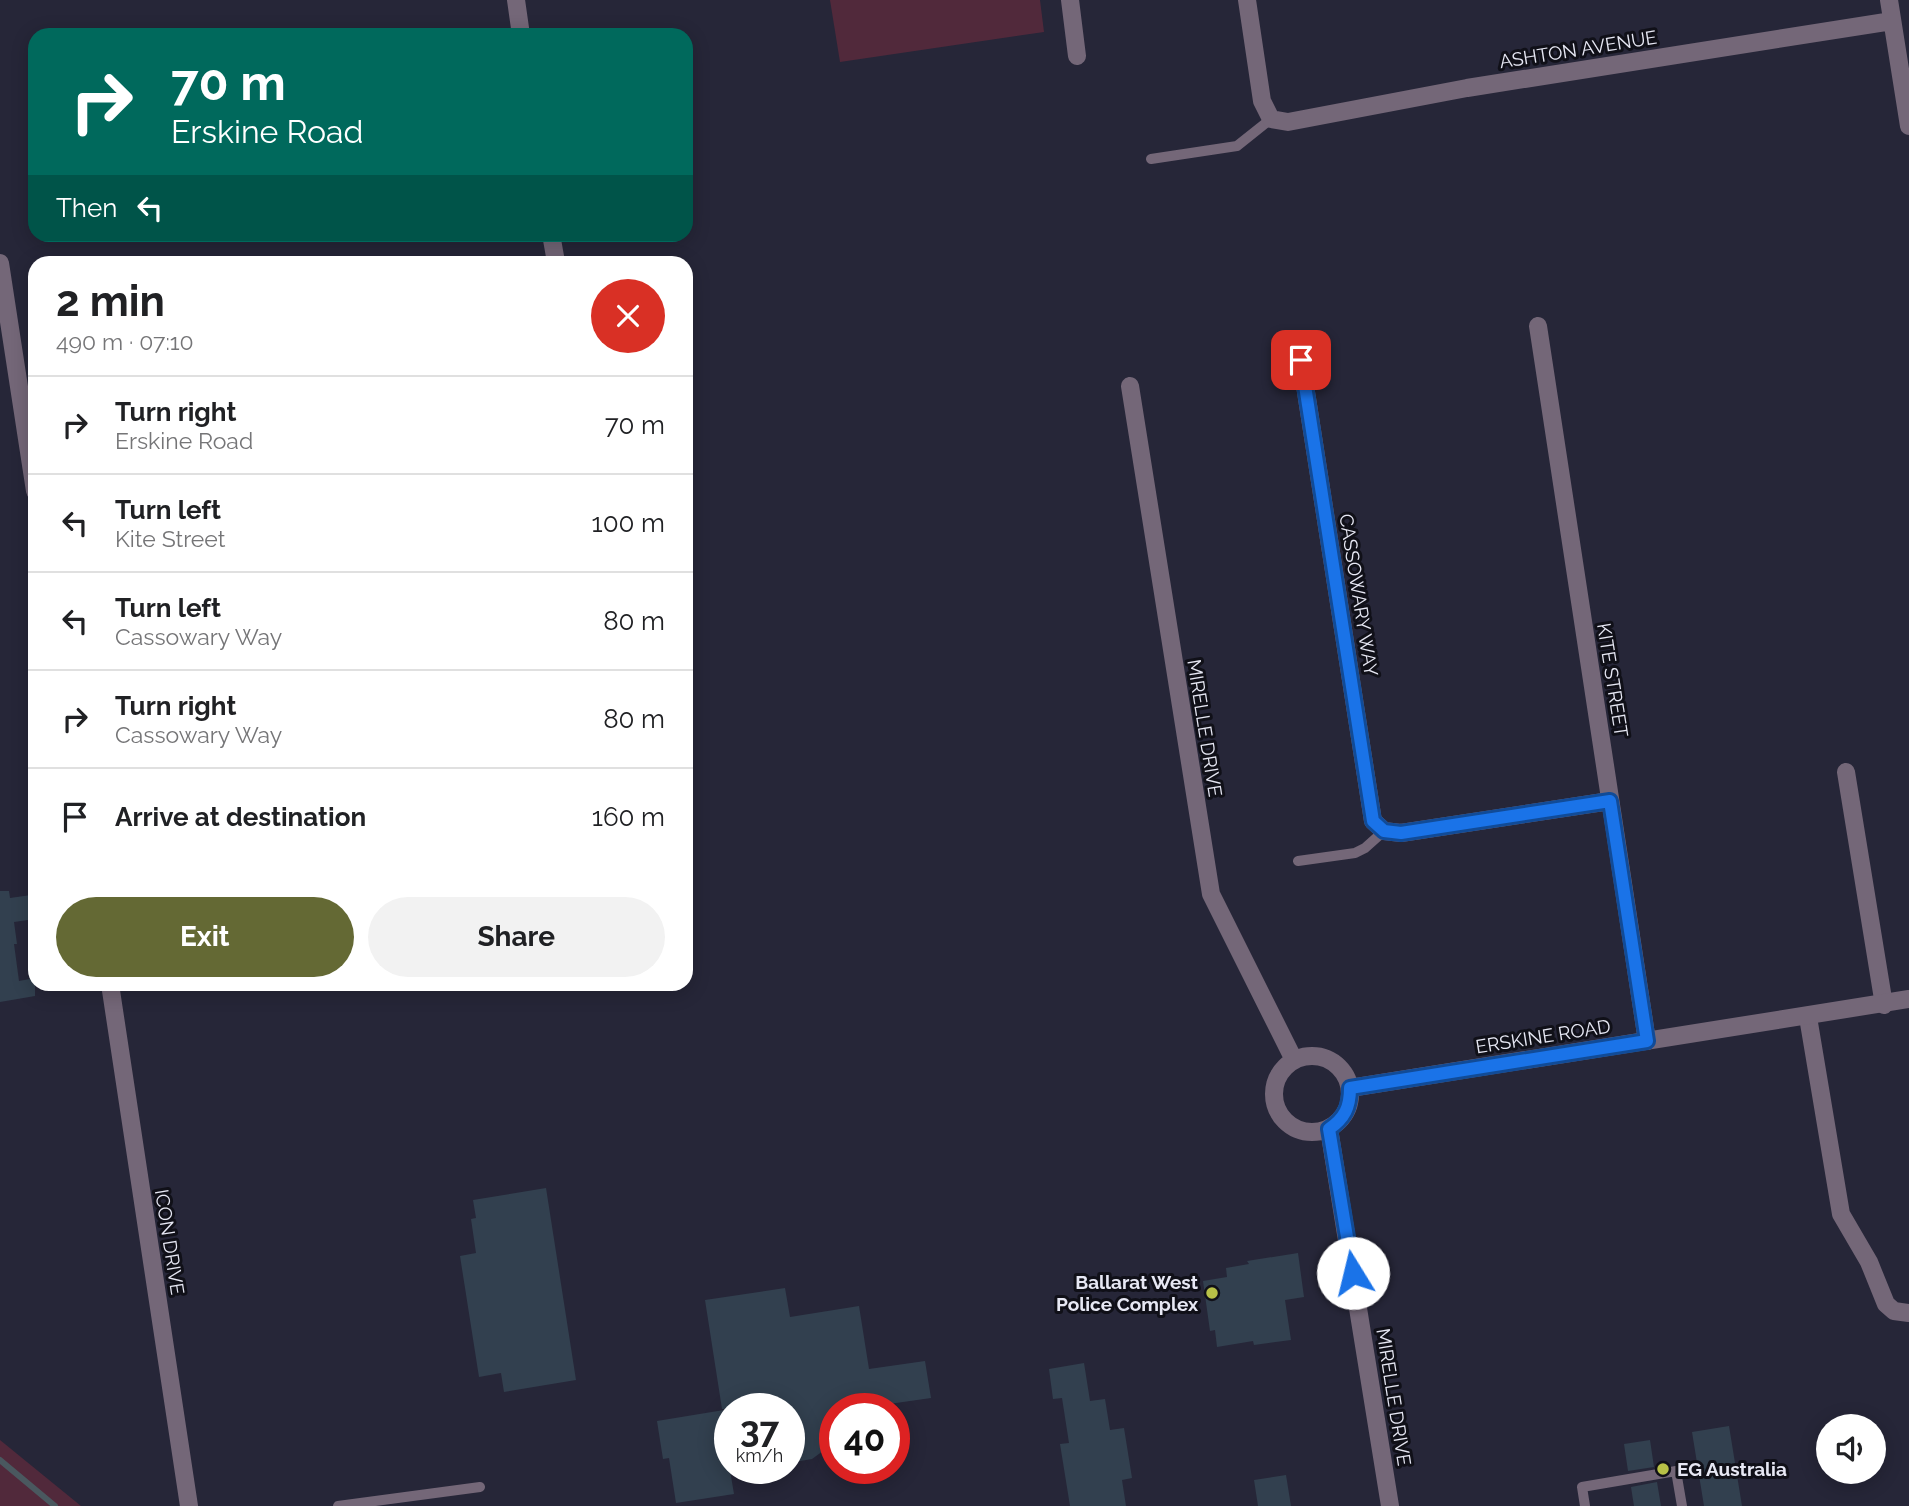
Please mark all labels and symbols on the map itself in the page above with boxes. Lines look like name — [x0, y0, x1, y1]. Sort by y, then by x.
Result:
street label: ASHTON AVENUE — [1498, 26, 1658, 72]
pin — [1271, 330, 1331, 390]
street label: CASSOWARY WAY — [1335, 512, 1383, 678]
street label: KITE STREET — [1593, 621, 1633, 739]
street label: MIRELLE DRIVE — [1183, 658, 1227, 798]
street label: ERSKINE ROAD — [1474, 1014, 1612, 1058]
street label: ICON DRIVE — [151, 1188, 189, 1296]
position arrow — [1316, 1236, 1390, 1310]
place label: Ballarat West Police Complex — [1056, 1271, 1199, 1315]
marker: Ballarat West Police Complex — [1204, 1285, 1220, 1301]
street label: MIRELLE DRIVE — [1372, 1327, 1416, 1467]
speed limit sign: 40 — [819, 1393, 910, 1484]
place label: EG Australia — [1677, 1458, 1787, 1480]
marker: EG Australia — [1655, 1461, 1671, 1477]

